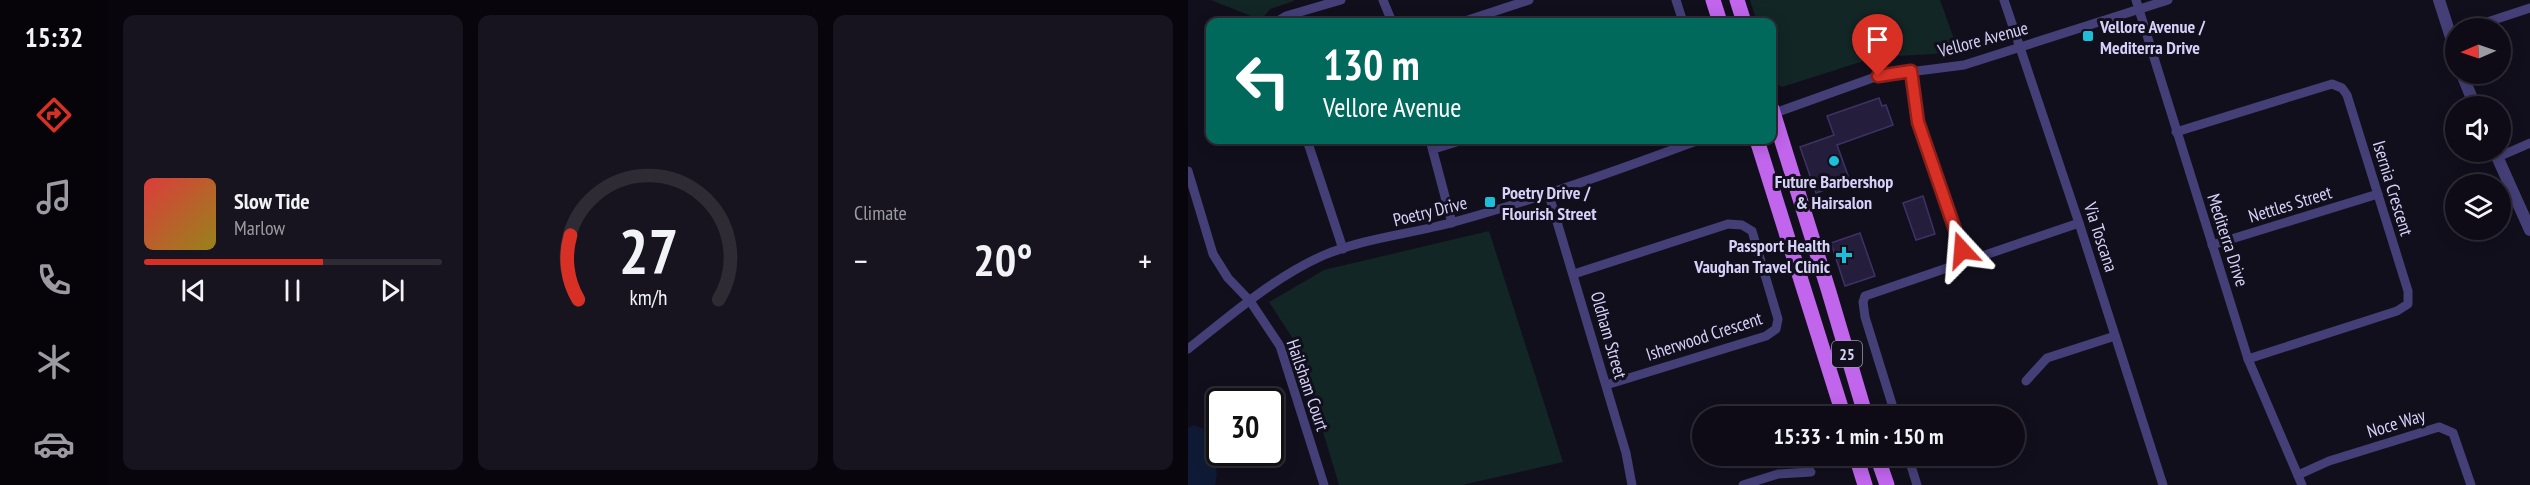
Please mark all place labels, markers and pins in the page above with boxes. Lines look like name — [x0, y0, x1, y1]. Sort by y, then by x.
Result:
pin — [1852, 14, 1903, 76]
place label: Vellore Avenue / Mediterra Drive — [2099, 15, 2206, 59]
marker: Vellore Avenue / Mediterra Drive — [2081, 29, 2095, 43]
marker: Future Barbershop & Hairsalon — [1827, 154, 1841, 168]
place label: Future Barbershop & Hairsalon — [1775, 170, 1893, 214]
place label: Poetry Drive / Flourish Street — [1502, 181, 1597, 225]
marker: Poetry Drive / Flourish Street — [1483, 195, 1497, 209]
place label: Passport Health Vaughan Travel Clinic — [1693, 234, 1831, 278]
marker: Passport Health Vaughan Travel Clinic — [1835, 246, 1853, 264]

